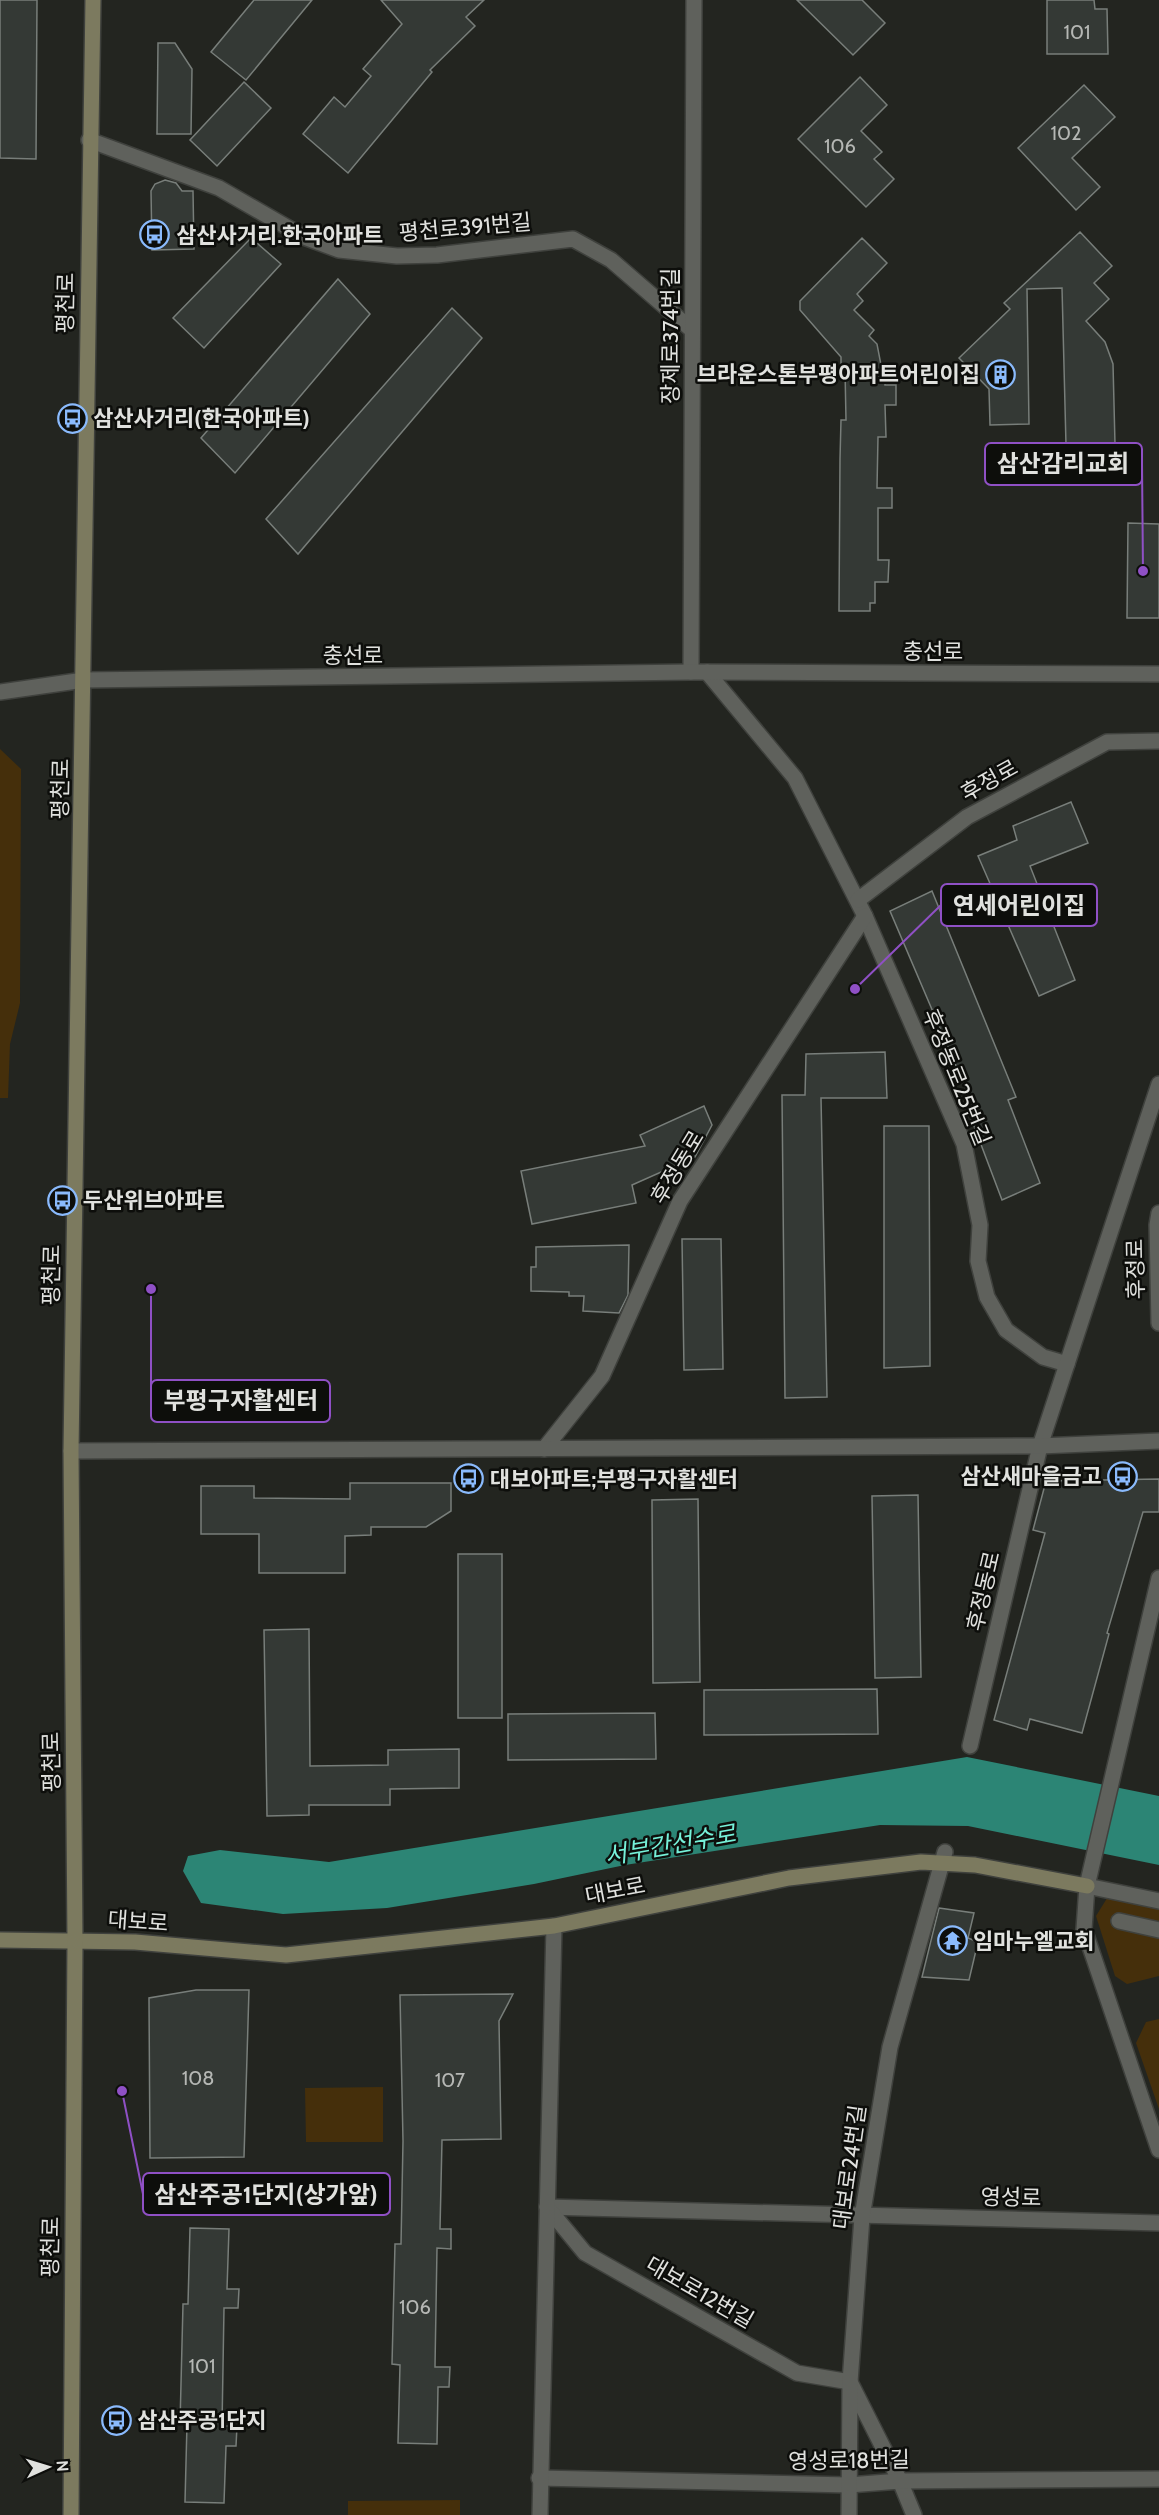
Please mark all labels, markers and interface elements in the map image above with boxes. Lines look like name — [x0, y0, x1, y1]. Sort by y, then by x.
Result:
house number: 101 — [1064, 20, 1091, 44]
house number: 102 — [1051, 121, 1081, 145]
house number: 106 — [824, 134, 856, 158]
street label: 평천로391번길 — [398, 208, 532, 247]
bus stop icon: 삼산사거리.한국아파트 — [139, 219, 171, 251]
place label: 삼산사거리.한국아파트 — [176, 222, 383, 249]
street label: 장제로374번길 — [657, 268, 684, 404]
street label: 평천로 — [51, 272, 80, 334]
building icon: 브라운스톤부평아파트어린이집 — [985, 358, 1017, 390]
place label: 브라운스톤부평아파트어린이집 — [697, 361, 980, 388]
bus stop icon: 삼산사거리(한국아파트) — [56, 402, 88, 434]
place label: 삼산사거리(한국아파트) — [93, 405, 310, 432]
callout: 삼산감리교회 — [985, 443, 1142, 485]
text: 삼산감리교회 — [997, 449, 1129, 478]
street label: 충선로 — [903, 638, 963, 665]
street label: 충선로 — [323, 642, 383, 669]
street label: 후정로 — [956, 754, 1022, 807]
street label: 평천로 — [46, 758, 75, 820]
callout: 연세어린이집 — [941, 884, 1097, 926]
text: 연세어린이집 — [953, 891, 1085, 920]
street label: 후정동로25번길 — [917, 1005, 996, 1149]
street label: 후정동로 — [645, 1126, 710, 1209]
bus stop icon: 두산위브아파트 — [46, 1184, 78, 1216]
place label: 두산위브아파트 — [83, 1187, 225, 1214]
street label: 후정로 — [1121, 1238, 1150, 1300]
street label: 평천로 — [37, 1244, 66, 1306]
callout: 부평구자활센터 — [151, 1380, 330, 1422]
text: 부평구자활센터 — [164, 1386, 318, 1415]
bus stop icon: 삼산새마을금고 — [1107, 1460, 1139, 1492]
bus stop icon: 대보아파트;부평구자활센터 — [453, 1463, 485, 1495]
place label: 삼산새마을금고 — [960, 1463, 1102, 1490]
place label: 대보아파트;부평구자활센터 — [490, 1466, 738, 1493]
street label: 후정동로 — [961, 1549, 1006, 1634]
street label: 평천로 — [37, 1731, 66, 1793]
water label: 서부간선수로 — [602, 1819, 739, 1870]
street label: 대보로 — [583, 1871, 647, 1910]
street label: 대보로 — [107, 1906, 169, 1937]
temple icon: 임마누엘교회 — [936, 1925, 968, 1957]
place label: 임마누엘교회 — [973, 1928, 1094, 1955]
house number: 108 — [182, 2066, 214, 2090]
house number: 107 — [435, 2068, 465, 2092]
street label: 대보로24번길 — [827, 2103, 872, 2231]
callout: 삼산주공1단지(상가앞) — [143, 2173, 390, 2215]
text: 삼산주공1단지(상가앞) — [154, 2180, 378, 2209]
street label: 영성로 — [980, 2183, 1042, 2212]
street label: 평천로 — [36, 2216, 65, 2278]
street label: 대보로12번길 — [641, 2251, 758, 2334]
house number: 106 — [399, 2295, 431, 2319]
house number: 101 — [189, 2354, 216, 2378]
bus stop icon: 삼산주공1단지 — [100, 2404, 132, 2436]
place label: 삼산주공1단지 — [137, 2407, 267, 2434]
north arrow — [18, 2437, 78, 2497]
street label: 영성로18번길 — [788, 2446, 910, 2475]
text: N — [53, 2460, 72, 2472]

